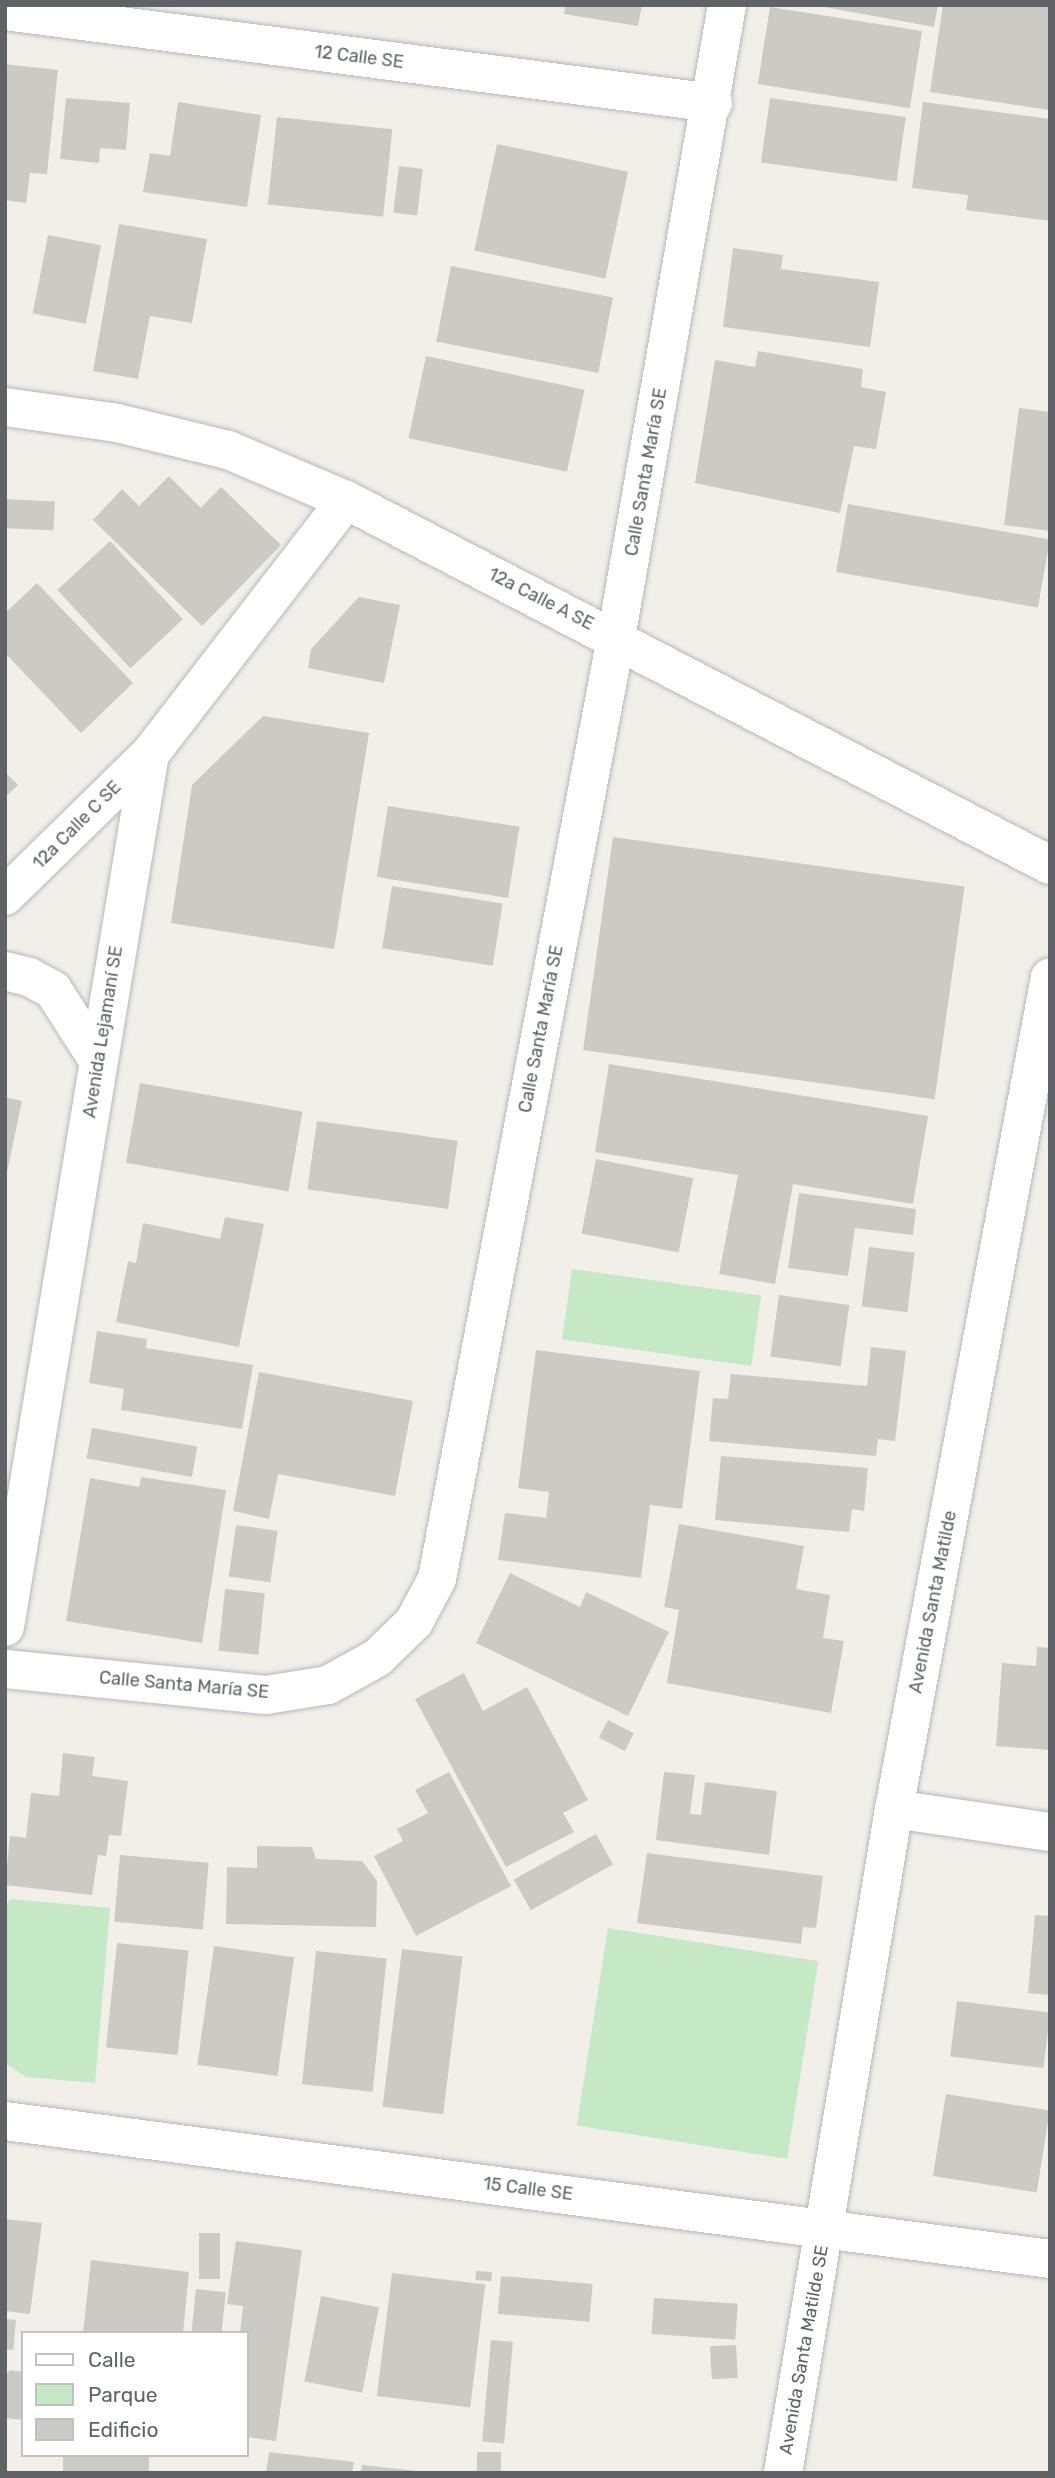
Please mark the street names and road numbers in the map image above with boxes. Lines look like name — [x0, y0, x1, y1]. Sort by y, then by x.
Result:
street label: 12 Calle SE — [313, 41, 405, 73]
street label: Calle Santa María SE — [621, 386, 671, 558]
street label: 12a Calle A SE — [484, 563, 598, 635]
street label: 12a Calle C SE — [28, 776, 126, 874]
street label: Calle Santa María SE — [514, 943, 568, 1115]
street label: Avenida Lejamaní SE — [79, 944, 127, 1120]
street label: Avenida Santa Matilde — [905, 1509, 961, 1695]
street label: Calle Santa María SE — [98, 1667, 270, 1703]
street label: 15 Calle SE — [482, 2173, 574, 2205]
street label: Avenida Santa Matilde SE — [775, 2244, 833, 2456]

